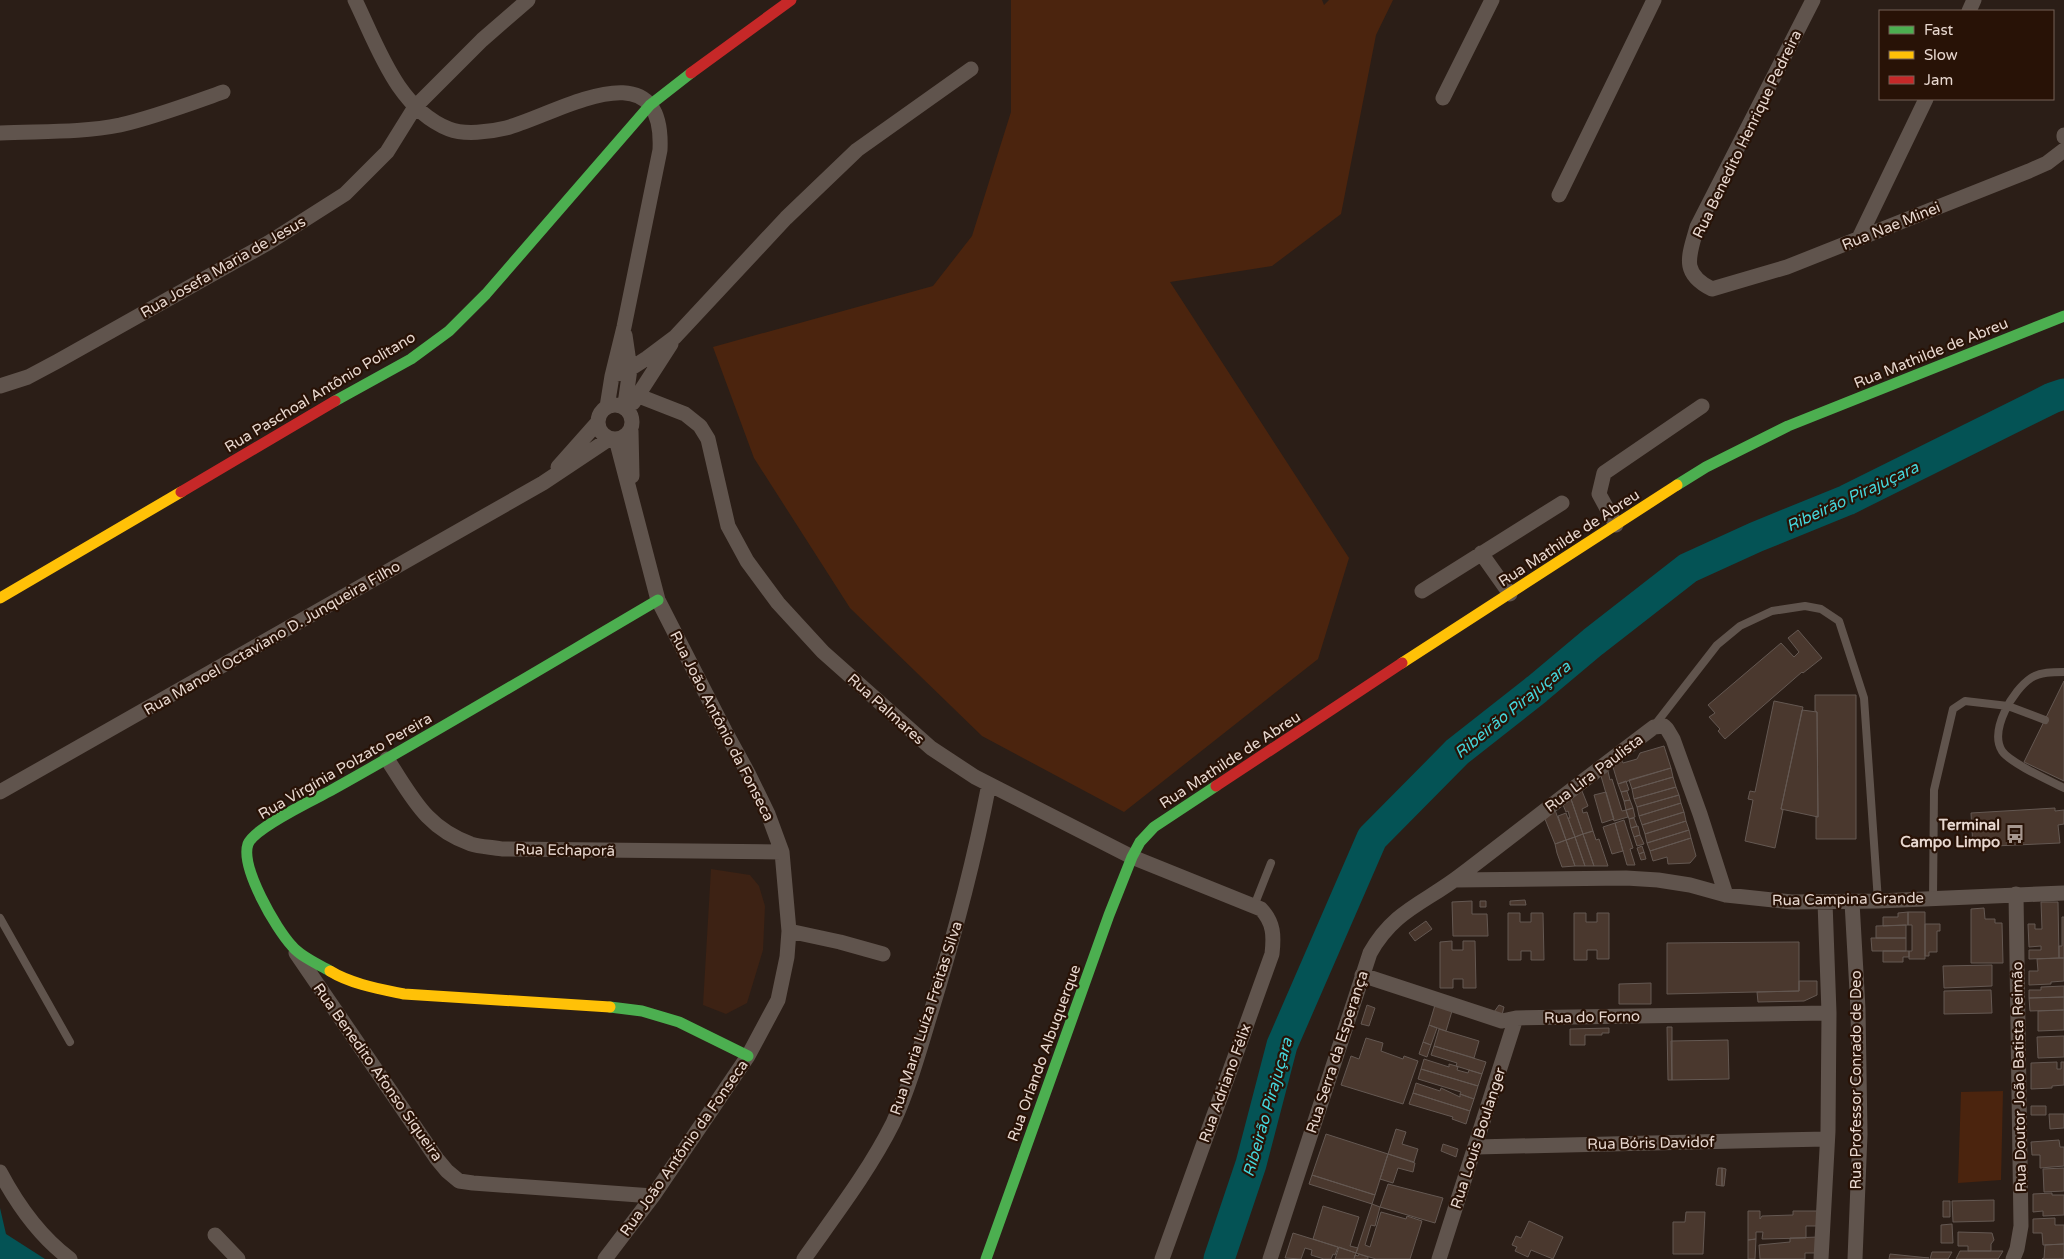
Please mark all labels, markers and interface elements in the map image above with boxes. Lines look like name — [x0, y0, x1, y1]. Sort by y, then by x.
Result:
legend — [1879, 10, 2054, 100]
text: Fast — [1924, 21, 1954, 39]
street label: Rua Benedito Henrique Pedreira — [1689, 27, 1805, 241]
text: Slow — [1924, 46, 1958, 64]
text: Jam — [1924, 71, 1953, 89]
street label: Rua Nae Minei — [1839, 198, 1943, 254]
street label: Rua Josefa Maria de Jesus — [137, 212, 309, 322]
street label: Rua Mathilde de Abreu — [1851, 314, 2011, 392]
street label: Rua Paschoal Antônio Politano — [221, 328, 419, 456]
water label: Ribeirão Pirajuçara — [1783, 457, 1923, 536]
street label: Rua Mathilde de Abreu — [1495, 486, 1643, 590]
street label: Rua Manoel Octaviano D. Junqueira Filho — [141, 557, 403, 719]
street label: Rua João Antônio da Fonseca — [666, 628, 778, 824]
water label: Ribeirão Pirajuçara — [1450, 656, 1576, 763]
street label: Rua Palmares — [844, 670, 928, 748]
street label: Rua Mathilde de Abreu — [1156, 708, 1304, 812]
street label: Rua Virgínia Polzato Pereira — [255, 709, 435, 823]
street label: Rua Lira Paulista — [1541, 730, 1647, 816]
place label: Terminal Campo Limpo — [1900, 816, 2000, 852]
bus stop icon: Terminal Campo Limpo — [2004, 823, 2026, 845]
street label: Rua Echaporã — [515, 840, 615, 860]
street label: Rua Campina Grande — [1772, 889, 1924, 909]
street label: Rua Maria Luíza Freitas Silva — [886, 919, 966, 1117]
street label: Rua Doutor João Batista Reimão — [2008, 961, 2030, 1193]
street label: Rua Orlando Albuquerque — [1004, 962, 1084, 1144]
street label: Rua Serra da Esperança — [1302, 968, 1372, 1136]
street label: Rua Professor Conrado de Deo — [1847, 970, 1865, 1190]
street label: Rua Benedito Afonso Siqueira — [310, 980, 446, 1164]
street label: Rua do Forno — [1544, 1007, 1640, 1027]
street label: Rua Adriano Félix — [1195, 1021, 1255, 1145]
water label: Ribeirão Pirajuçara — [1239, 1034, 1298, 1179]
street label: Rua João Antônio da Fonseca — [616, 1056, 752, 1240]
street label: Rua Louis Boulanger — [1447, 1065, 1509, 1211]
street label: Rua Bóris Davidof — [1587, 1133, 1715, 1153]

